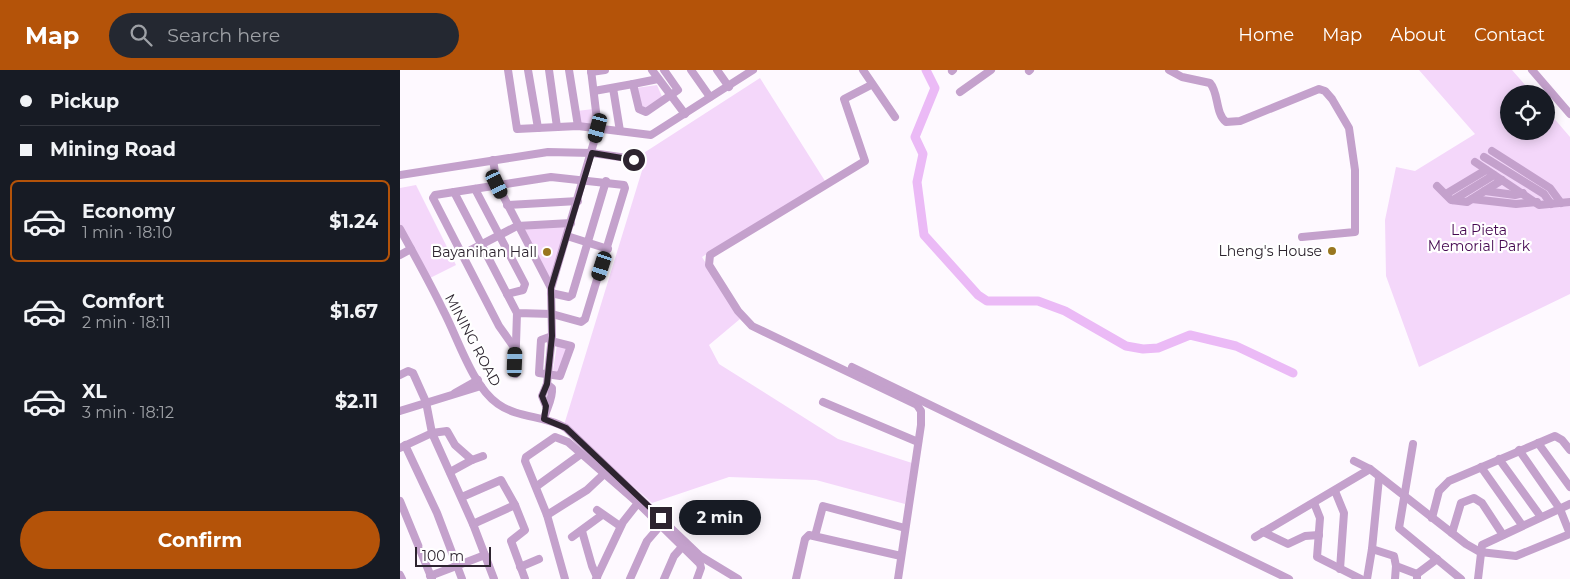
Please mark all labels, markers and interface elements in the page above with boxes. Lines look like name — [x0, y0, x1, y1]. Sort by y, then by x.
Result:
search box — [109, 13, 459, 58]
text: Map — [25, 21, 79, 50]
icon: search — [127, 21, 155, 49]
text: Search here — [167, 24, 280, 47]
text: Home — [1238, 24, 1294, 46]
text: Map — [1322, 24, 1362, 46]
text: About — [1390, 24, 1446, 46]
text: Contact — [1474, 24, 1545, 46]
map controls — [1500, 85, 1555, 140]
button: locate — [1500, 85, 1555, 140]
text: Pickup — [50, 90, 119, 113]
car — [586, 112, 609, 144]
text: Mining Road — [50, 138, 176, 161]
route start — [623, 149, 645, 171]
car — [483, 167, 510, 201]
icon: car — [22, 199, 67, 244]
text: Economy — [82, 200, 175, 223]
text: $1.24 — [329, 210, 378, 233]
park label: La Pieta Memorial Park — [1428, 221, 1531, 255]
text: 1 min · 18:10 — [82, 223, 172, 242]
place label: Lheng's House — [1219, 242, 1322, 260]
place label: Bayanihan Hall — [432, 243, 537, 261]
marker: Lheng's House — [1326, 245, 1338, 257]
marker: Bayanihan Hall — [541, 246, 553, 258]
car — [590, 249, 613, 283]
icon: car — [22, 289, 67, 334]
text: Comfort — [82, 290, 164, 313]
street label: MINING ROAD — [441, 291, 505, 389]
text: $1.67 — [330, 300, 378, 323]
text: 2 min · 18:11 — [82, 313, 171, 332]
car — [506, 347, 523, 377]
icon: car — [22, 379, 67, 424]
text: XL — [82, 380, 107, 403]
text: $2.11 — [335, 390, 378, 413]
text: 3 min · 18:12 — [82, 403, 174, 422]
callout: 2 min — [678, 500, 761, 536]
route end — [650, 507, 672, 529]
text: 2 min — [697, 508, 743, 527]
button: Confirm — [20, 511, 380, 569]
scale bar — [415, 544, 491, 567]
text: 100 m — [422, 547, 464, 565]

